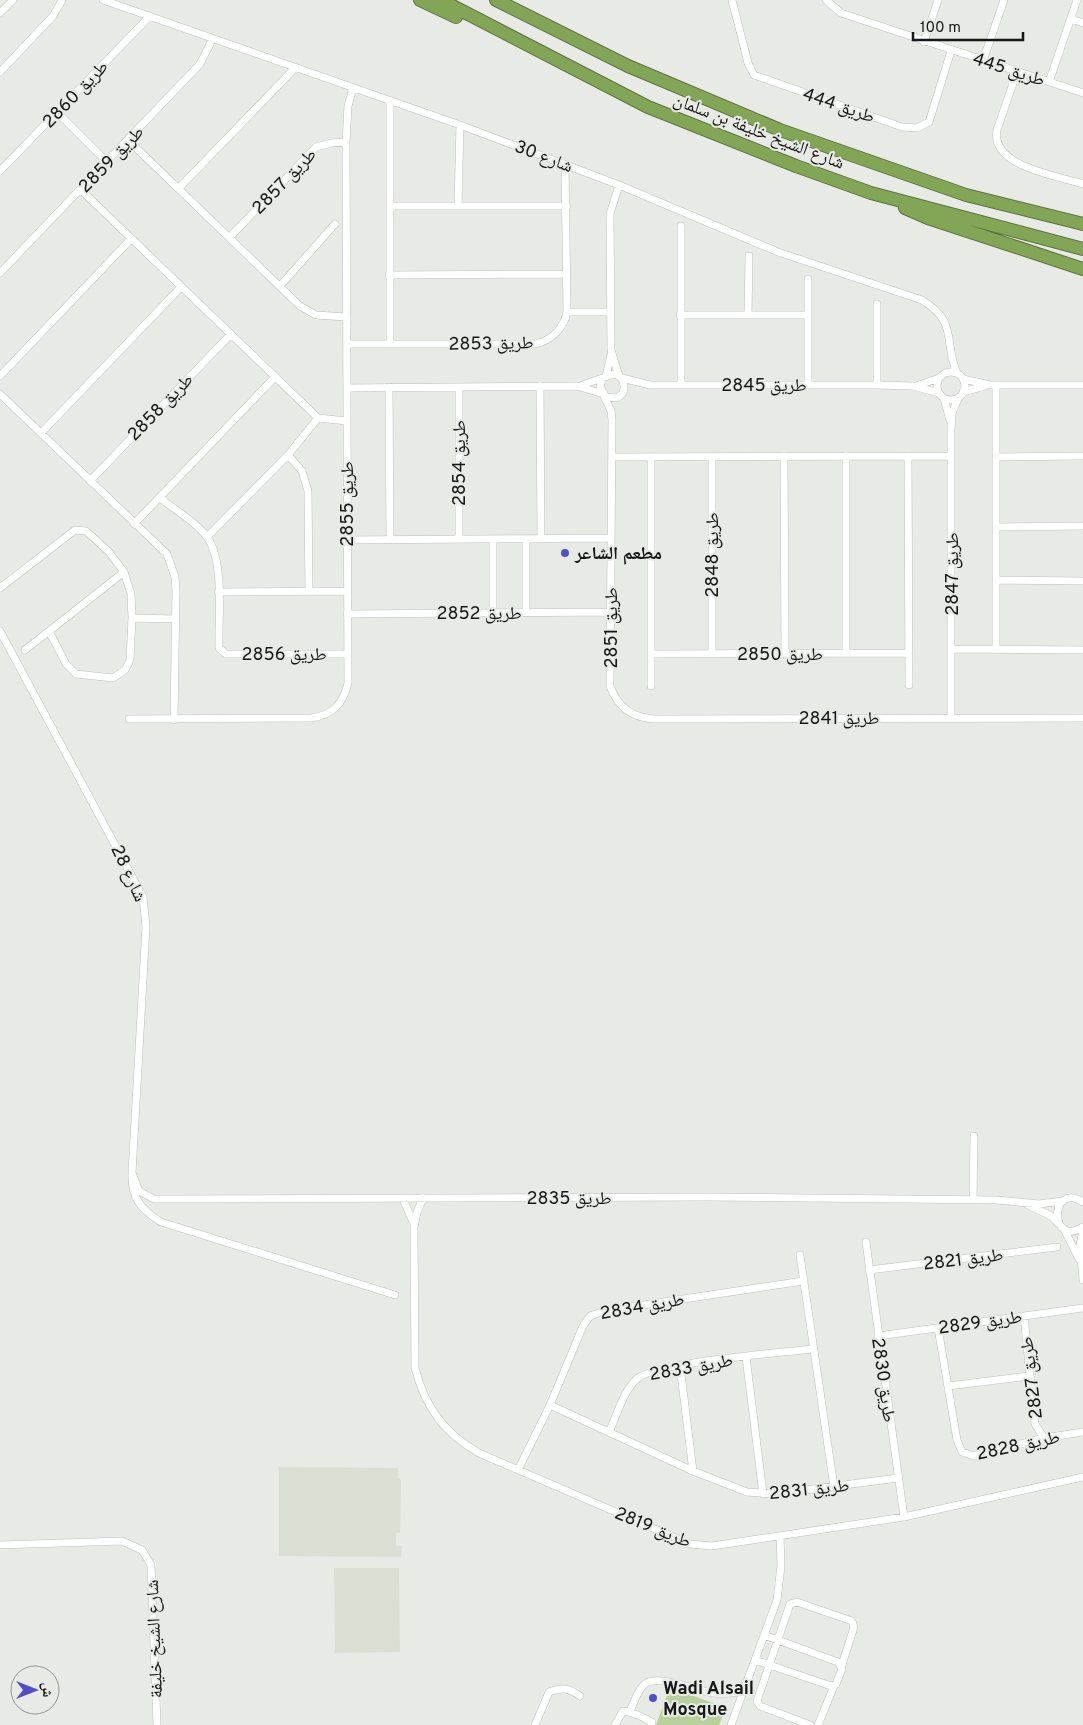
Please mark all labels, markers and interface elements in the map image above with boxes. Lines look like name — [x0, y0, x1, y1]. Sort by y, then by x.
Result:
scale bar — [913, 10, 1023, 42]
text: 100 m — [920, 19, 961, 38]
street label: طريق 445 — [969, 48, 1048, 93]
street label: طريق 2860 — [38, 56, 114, 134]
street label: طريق 444 — [799, 83, 878, 129]
street label: شارع الشيخ خليفة بن سلمان — [670, 89, 847, 176]
street label: طريق 2859 — [74, 122, 150, 199]
street label: شارع 30 — [511, 136, 576, 179]
street label: طريق 2857 — [248, 144, 322, 220]
street label: طريق 2853 — [448, 332, 534, 357]
street label: طريق 2858 — [123, 369, 199, 447]
street label: طريق 2845 — [721, 375, 807, 398]
street label: طريق 2854 — [449, 420, 472, 506]
street label: طريق 2855 — [337, 461, 360, 547]
street label: طريق 2848 — [702, 512, 725, 598]
street label: طريق 2847 — [942, 532, 965, 616]
place label: مطعم الشاعر — [574, 543, 662, 566]
marker: مطعم الشاعر — [559, 547, 571, 559]
street label: طريق 2851 — [601, 587, 624, 669]
street label: طريق 2852 — [436, 603, 522, 626]
street label: طريق 2856 — [241, 644, 327, 667]
street label: طريق 2850 — [737, 644, 823, 667]
street label: طريق 2841 — [798, 708, 880, 731]
street label: شارع 28 — [104, 841, 151, 906]
street label: طريق 2835 — [526, 1188, 612, 1211]
street label: طريق 2821 — [922, 1244, 1005, 1277]
street label: طريق 2834 — [598, 1289, 686, 1326]
street label: طريق 2829 — [937, 1306, 1024, 1341]
street label: طريق 2827 — [1016, 1335, 1049, 1420]
street label: طريق 2830 — [865, 1336, 900, 1424]
street label: طريق 2833 — [648, 1350, 735, 1387]
street label: طريق 2828 — [974, 1426, 1062, 1467]
street label: طريق 2831 — [768, 1475, 850, 1506]
street label: طريق 2819 — [611, 1503, 694, 1554]
street label: شارع الشيخ خليفة — [142, 1579, 169, 1699]
north arrow — [10, 1665, 60, 1715]
place label: Wadi Alsail Mosque — [663, 1678, 754, 1722]
text: ش — [38, 1683, 55, 1698]
marker: Wadi Alsail Mosque — [647, 1692, 659, 1704]

